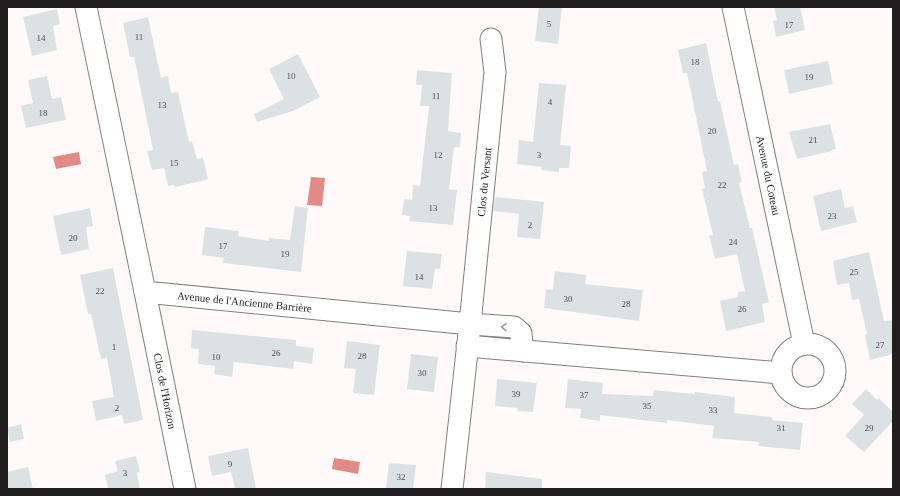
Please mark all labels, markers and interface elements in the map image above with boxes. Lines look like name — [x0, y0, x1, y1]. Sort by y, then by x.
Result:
house number: 5 — [547, 19, 552, 29]
house number: 17 — [785, 20, 794, 30]
house number: 11 — [135, 32, 143, 42]
house number: 14 — [37, 33, 46, 43]
house number: 18 — [691, 57, 700, 67]
house number: 10 — [287, 71, 296, 81]
house number: 19 — [805, 72, 814, 82]
house number: 11 — [432, 91, 440, 101]
house number: 4 — [548, 97, 553, 107]
house number: 13 — [158, 100, 167, 110]
house number: 18 — [39, 108, 48, 118]
house number: 20 — [708, 126, 717, 136]
street label: Avenue du Coteau — [754, 134, 783, 217]
house number: 21 — [809, 135, 818, 145]
street label: Clos du Versant — [475, 147, 494, 217]
house number: 12 — [434, 150, 443, 160]
house number: 3 — [537, 150, 542, 160]
house number: 15 — [170, 158, 179, 168]
house number: 22 — [718, 180, 727, 190]
house number: 13 — [429, 203, 438, 213]
house number: 23 — [828, 211, 837, 221]
house number: 2 — [528, 220, 532, 230]
house number: 20 — [69, 233, 78, 243]
house number: 24 — [729, 237, 738, 247]
house number: 17 — [219, 241, 228, 251]
house number: 19 — [281, 249, 290, 259]
house number: 25 — [850, 267, 859, 277]
house number: 14 — [415, 272, 424, 282]
house number: 22 — [96, 286, 105, 296]
street label: Avenue de l'Ancienne Barrière — [177, 289, 313, 314]
house number: 30 — [564, 294, 573, 304]
house number: 28 — [622, 299, 631, 309]
house number: 26 — [738, 304, 747, 314]
one-way arrow — [501, 322, 507, 331]
house number: 27 — [876, 340, 885, 350]
house number: 1 — [112, 342, 116, 352]
house number: 26 — [272, 348, 281, 358]
house number: 28 — [358, 351, 367, 361]
street label: Clos de l'Horizon — [152, 352, 179, 430]
house number: 10 — [212, 352, 221, 362]
house number: 30 — [418, 368, 427, 378]
house number: 39 — [512, 389, 521, 399]
house number: 37 — [580, 390, 589, 400]
house number: 35 — [643, 401, 652, 411]
house number: 2 — [115, 403, 119, 413]
house number: 33 — [709, 405, 718, 415]
house number: 31 — [777, 423, 786, 433]
house number: 29 — [865, 423, 874, 433]
house number: 9 — [228, 459, 233, 469]
house number: 3 — [123, 468, 128, 478]
house number: 32 — [397, 472, 406, 482]

